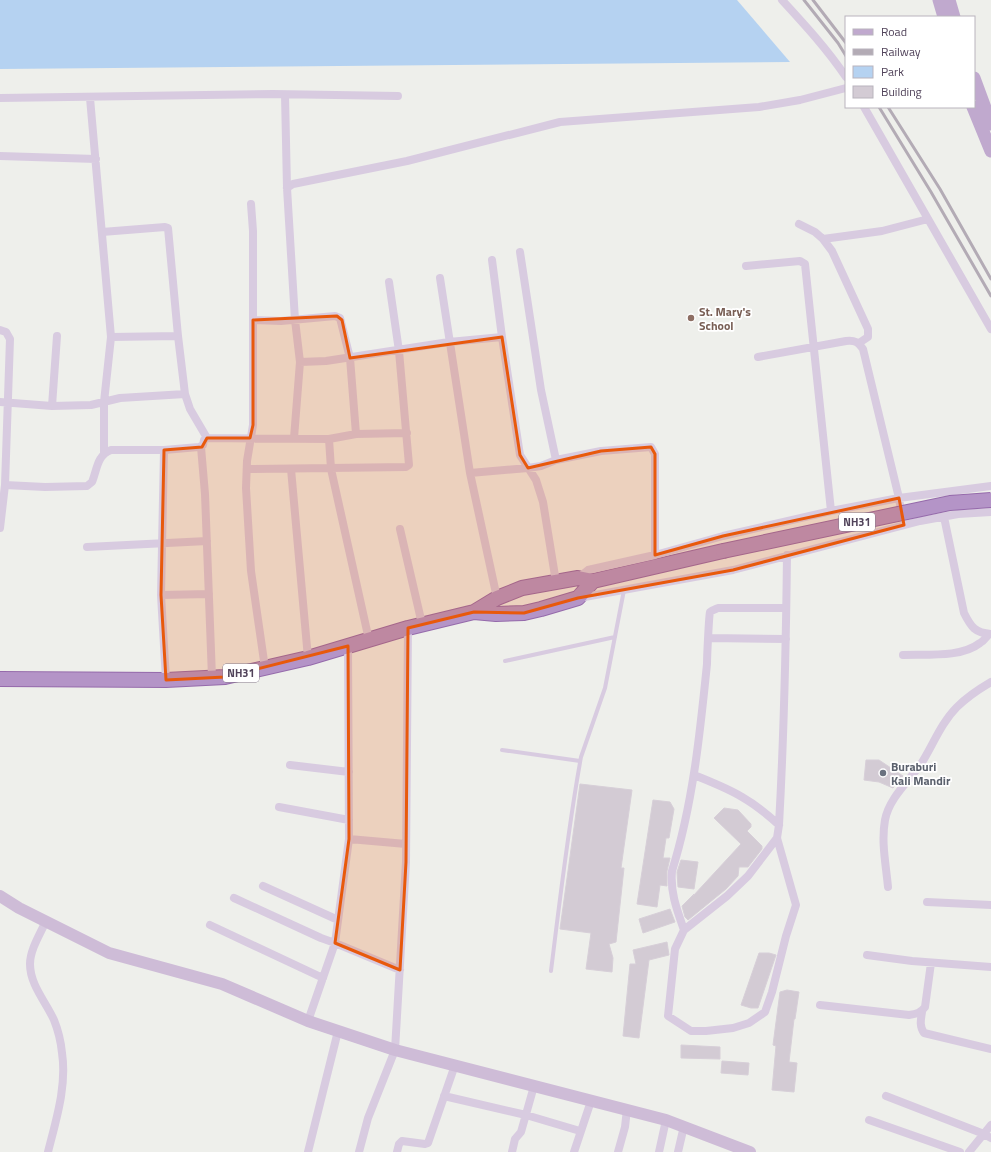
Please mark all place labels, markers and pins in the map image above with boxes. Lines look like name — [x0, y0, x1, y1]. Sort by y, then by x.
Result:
place label: St. Mary's School — [699, 302, 751, 335]
marker: St. Mary's School — [686, 313, 696, 323]
place label: Buraburi Kali Mandir — [891, 757, 951, 790]
marker: Buraburi Kali Mandir — [878, 768, 888, 778]

